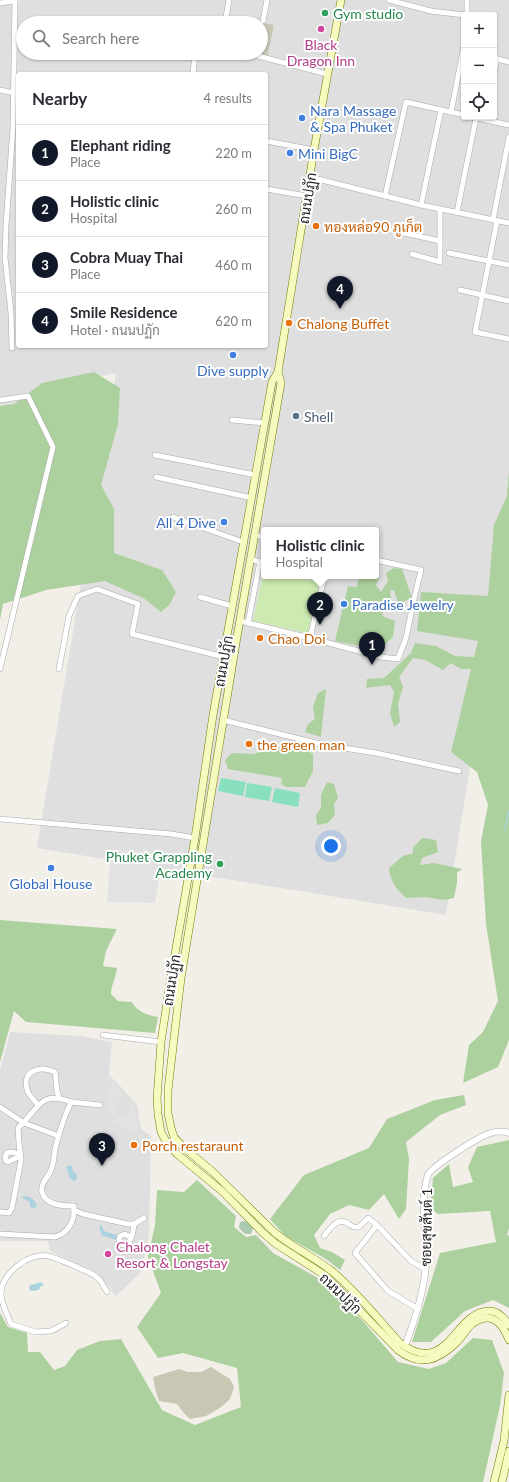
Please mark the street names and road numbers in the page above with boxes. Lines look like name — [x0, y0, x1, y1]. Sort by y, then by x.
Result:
street label: ถนนปฏัก — [295, 171, 320, 225]
street label: ถนนปฏัก — [210, 634, 237, 688]
street label: ถนนปฏัก — [159, 953, 184, 1007]
street label: ซอยสุขสันต์ 1 — [417, 1188, 437, 1266]
street label: ถนนปฏัก — [316, 1269, 366, 1318]

